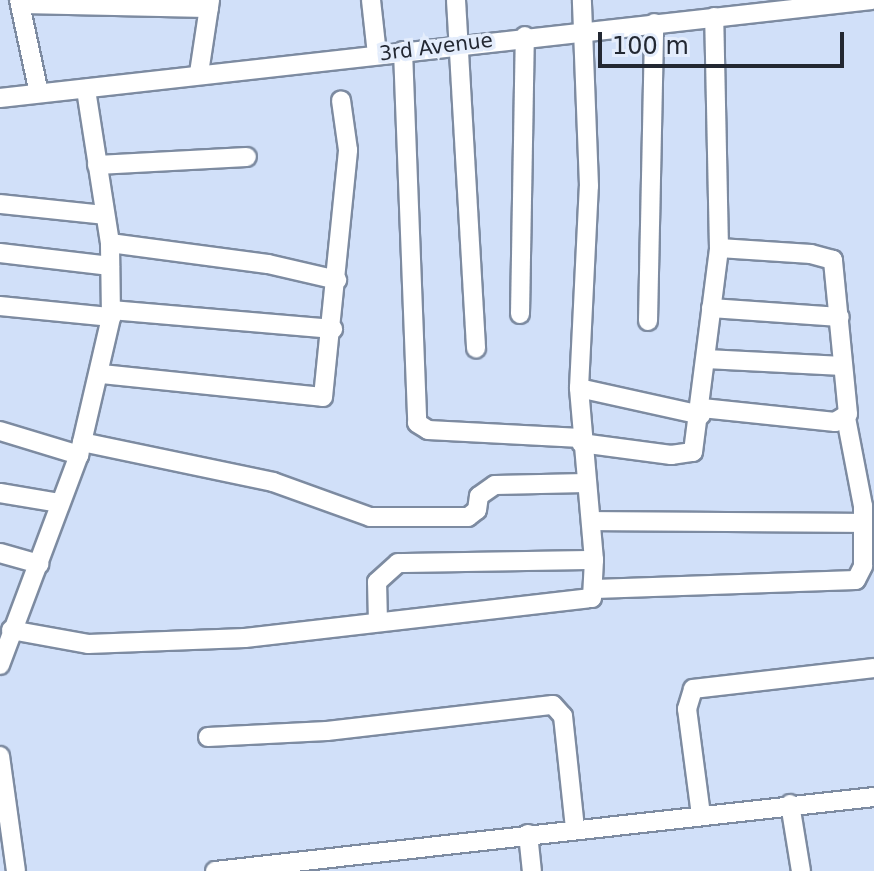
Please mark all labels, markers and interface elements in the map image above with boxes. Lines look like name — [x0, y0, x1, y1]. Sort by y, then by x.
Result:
scale bar — [602, 16, 848, 66]
street label: 3rd Avenue — [378, 28, 494, 66]
text: 100 m — [612, 32, 689, 60]

